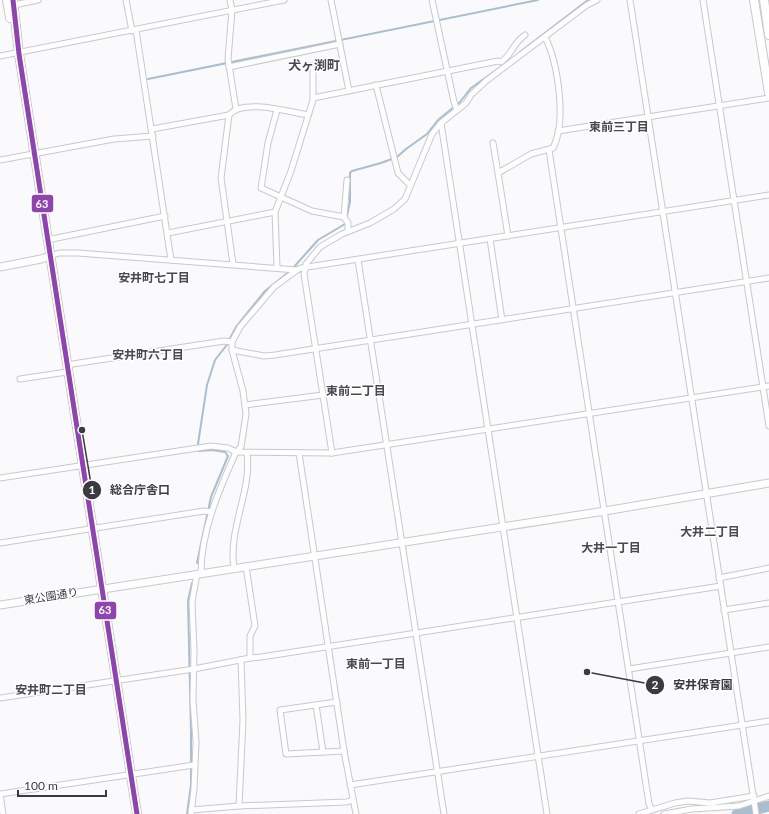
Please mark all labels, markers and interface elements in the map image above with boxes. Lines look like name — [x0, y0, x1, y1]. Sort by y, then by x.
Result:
district label: 犬ヶ渕町 — [288, 57, 340, 73]
district label: 東前三丁目 — [589, 119, 649, 134]
line badge: 63 — [31, 194, 54, 213]
text: 63 — [36, 197, 48, 210]
district label: 安井町七丁目 — [118, 270, 190, 285]
district label: 安井町六丁目 — [112, 347, 184, 362]
district label: 東前二丁目 — [326, 383, 386, 398]
callout: 総合庁舎口 — [82, 478, 178, 502]
text: 1 — [89, 482, 96, 497]
text: 総合庁舎口 — [110, 482, 170, 497]
district label: 大井二丁目 — [680, 524, 740, 539]
district label: 大井一丁目 — [581, 540, 641, 555]
street label: 東公園通り — [23, 585, 79, 606]
line badge: 63 — [94, 601, 117, 620]
text: 63 — [99, 603, 111, 616]
district label: 東前一丁目 — [346, 656, 406, 671]
callout: 安井保育園 — [645, 673, 741, 697]
text: 2 — [652, 677, 659, 692]
text: 安井保育園 — [673, 677, 733, 692]
district label: 安井町二丁目 — [15, 682, 87, 697]
scale bar — [18, 772, 106, 798]
text: 100 m — [24, 778, 58, 793]

